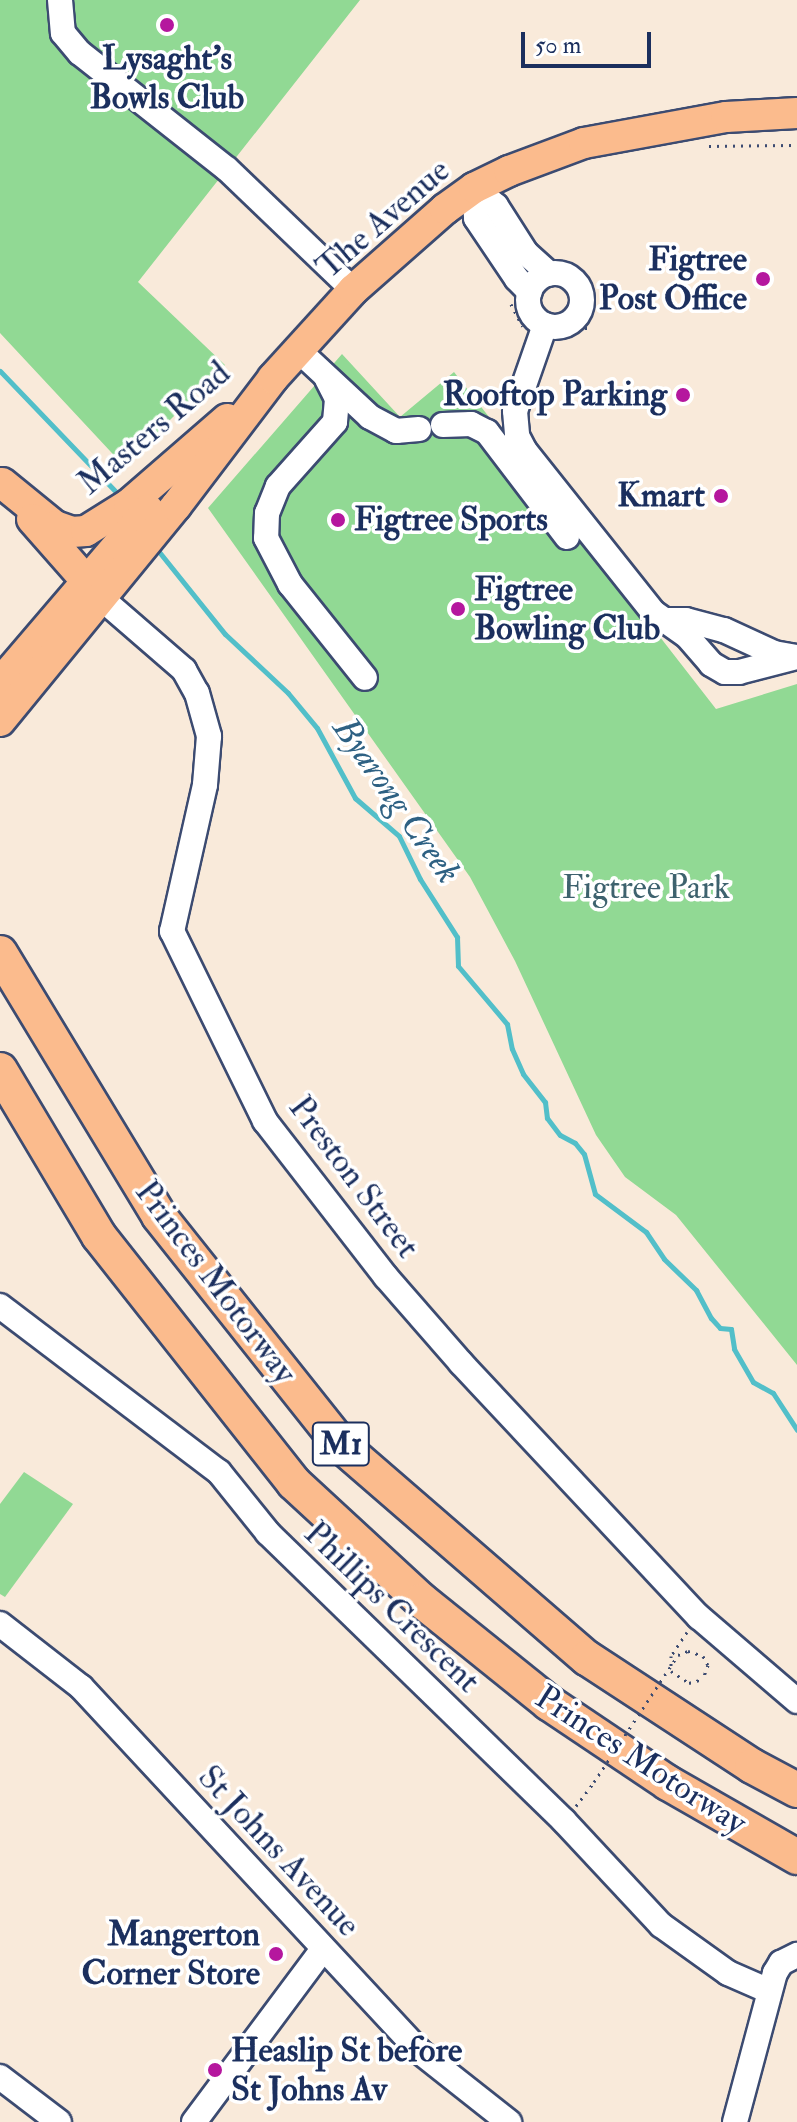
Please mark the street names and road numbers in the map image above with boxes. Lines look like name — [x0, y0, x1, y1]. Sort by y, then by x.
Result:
street label: The Avenue — [308, 150, 458, 288]
street label: Masters Road — [70, 353, 238, 503]
street label: Preston Street — [280, 1088, 428, 1266]
street label: Princes Motorway — [126, 1172, 306, 1392]
road number: M1 — [311, 1416, 371, 1472]
street label: Phillips Crescent — [296, 1513, 488, 1701]
street label: Princes Motorway — [528, 1677, 754, 1843]
street label: St Johns Avenue — [189, 1757, 369, 1945]

